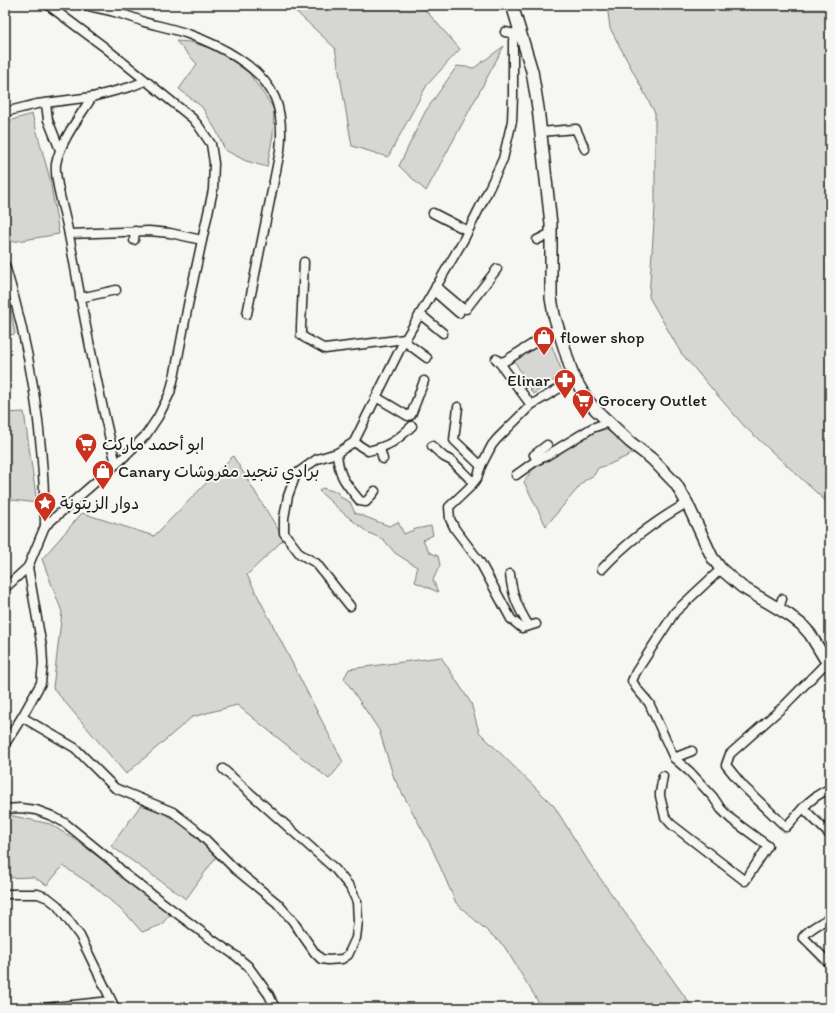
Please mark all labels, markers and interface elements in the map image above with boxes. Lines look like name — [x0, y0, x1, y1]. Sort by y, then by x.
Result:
shop icon: flower shop — [531, 324, 557, 357]
place label: flower shop — [560, 327, 644, 347]
pharmacy icon: Elinar — [552, 367, 578, 400]
place label: Elinar — [507, 370, 550, 390]
supermarket icon: Grocery Outlet — [570, 387, 596, 420]
place label: Grocery Outlet — [598, 390, 707, 410]
supermarket icon: ابو أحمد ماركت — [73, 431, 99, 464]
place label: ابو أحمد ماركت — [102, 434, 204, 455]
shop icon: Canary برادي تنجيد مفروشات — [90, 458, 116, 491]
place label: Canary برادي تنجيد مفروشات — [118, 461, 319, 484]
place icon: دوار الزيتونة — [32, 490, 58, 523]
place label: دوار الزيتونة — [60, 493, 139, 515]

